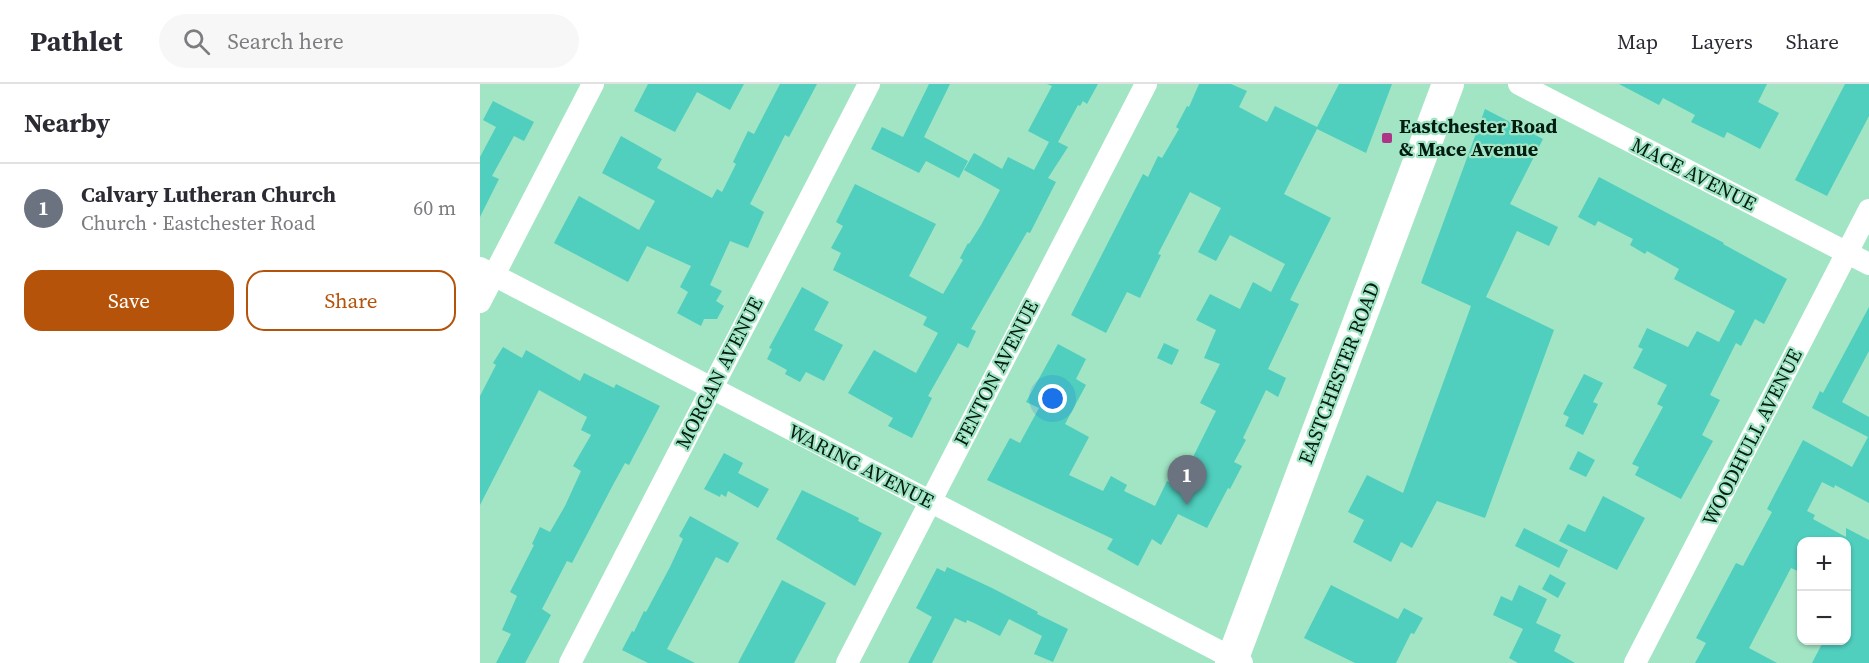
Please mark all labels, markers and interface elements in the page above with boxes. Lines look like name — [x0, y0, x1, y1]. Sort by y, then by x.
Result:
search box — [159, 14, 579, 68]
text: Pathlet — [30, 22, 123, 60]
icon: search — [180, 25, 213, 58]
text: Search here — [228, 26, 344, 56]
text: Map — [1617, 27, 1658, 56]
text: Layers — [1691, 27, 1753, 56]
text: Share — [1786, 27, 1839, 56]
text: Nearby — [24, 105, 110, 141]
place label: Eastchester Road & Mace Avenue — [1399, 112, 1558, 163]
street label: MACE AVENUE — [1627, 130, 1761, 218]
marker: Eastchester Road & Mace Avenue — [1380, 131, 1394, 145]
text: Calvary Lutheran Church — [81, 179, 336, 209]
text: 1 — [38, 194, 49, 222]
text: 60 m — [413, 194, 456, 222]
text: Church · Eastchester Road — [81, 209, 315, 237]
button: Save — [24, 270, 234, 331]
button: Share — [246, 270, 456, 331]
street label: EASTCHESTER ROAD — [1291, 278, 1387, 468]
street label: MORGAN AVENUE — [669, 292, 769, 454]
street label: FENTON AVENUE — [947, 295, 1045, 451]
street label: WOODHULL AVENUE — [1695, 344, 1809, 530]
your location — [1038, 384, 1067, 413]
street label: WARING AVENUE — [783, 417, 939, 515]
pin: 1 — [1168, 456, 1206, 505]
map controls — [1797, 537, 1851, 645]
button: + — [1797, 537, 1851, 591]
button: − — [1797, 591, 1851, 645]

